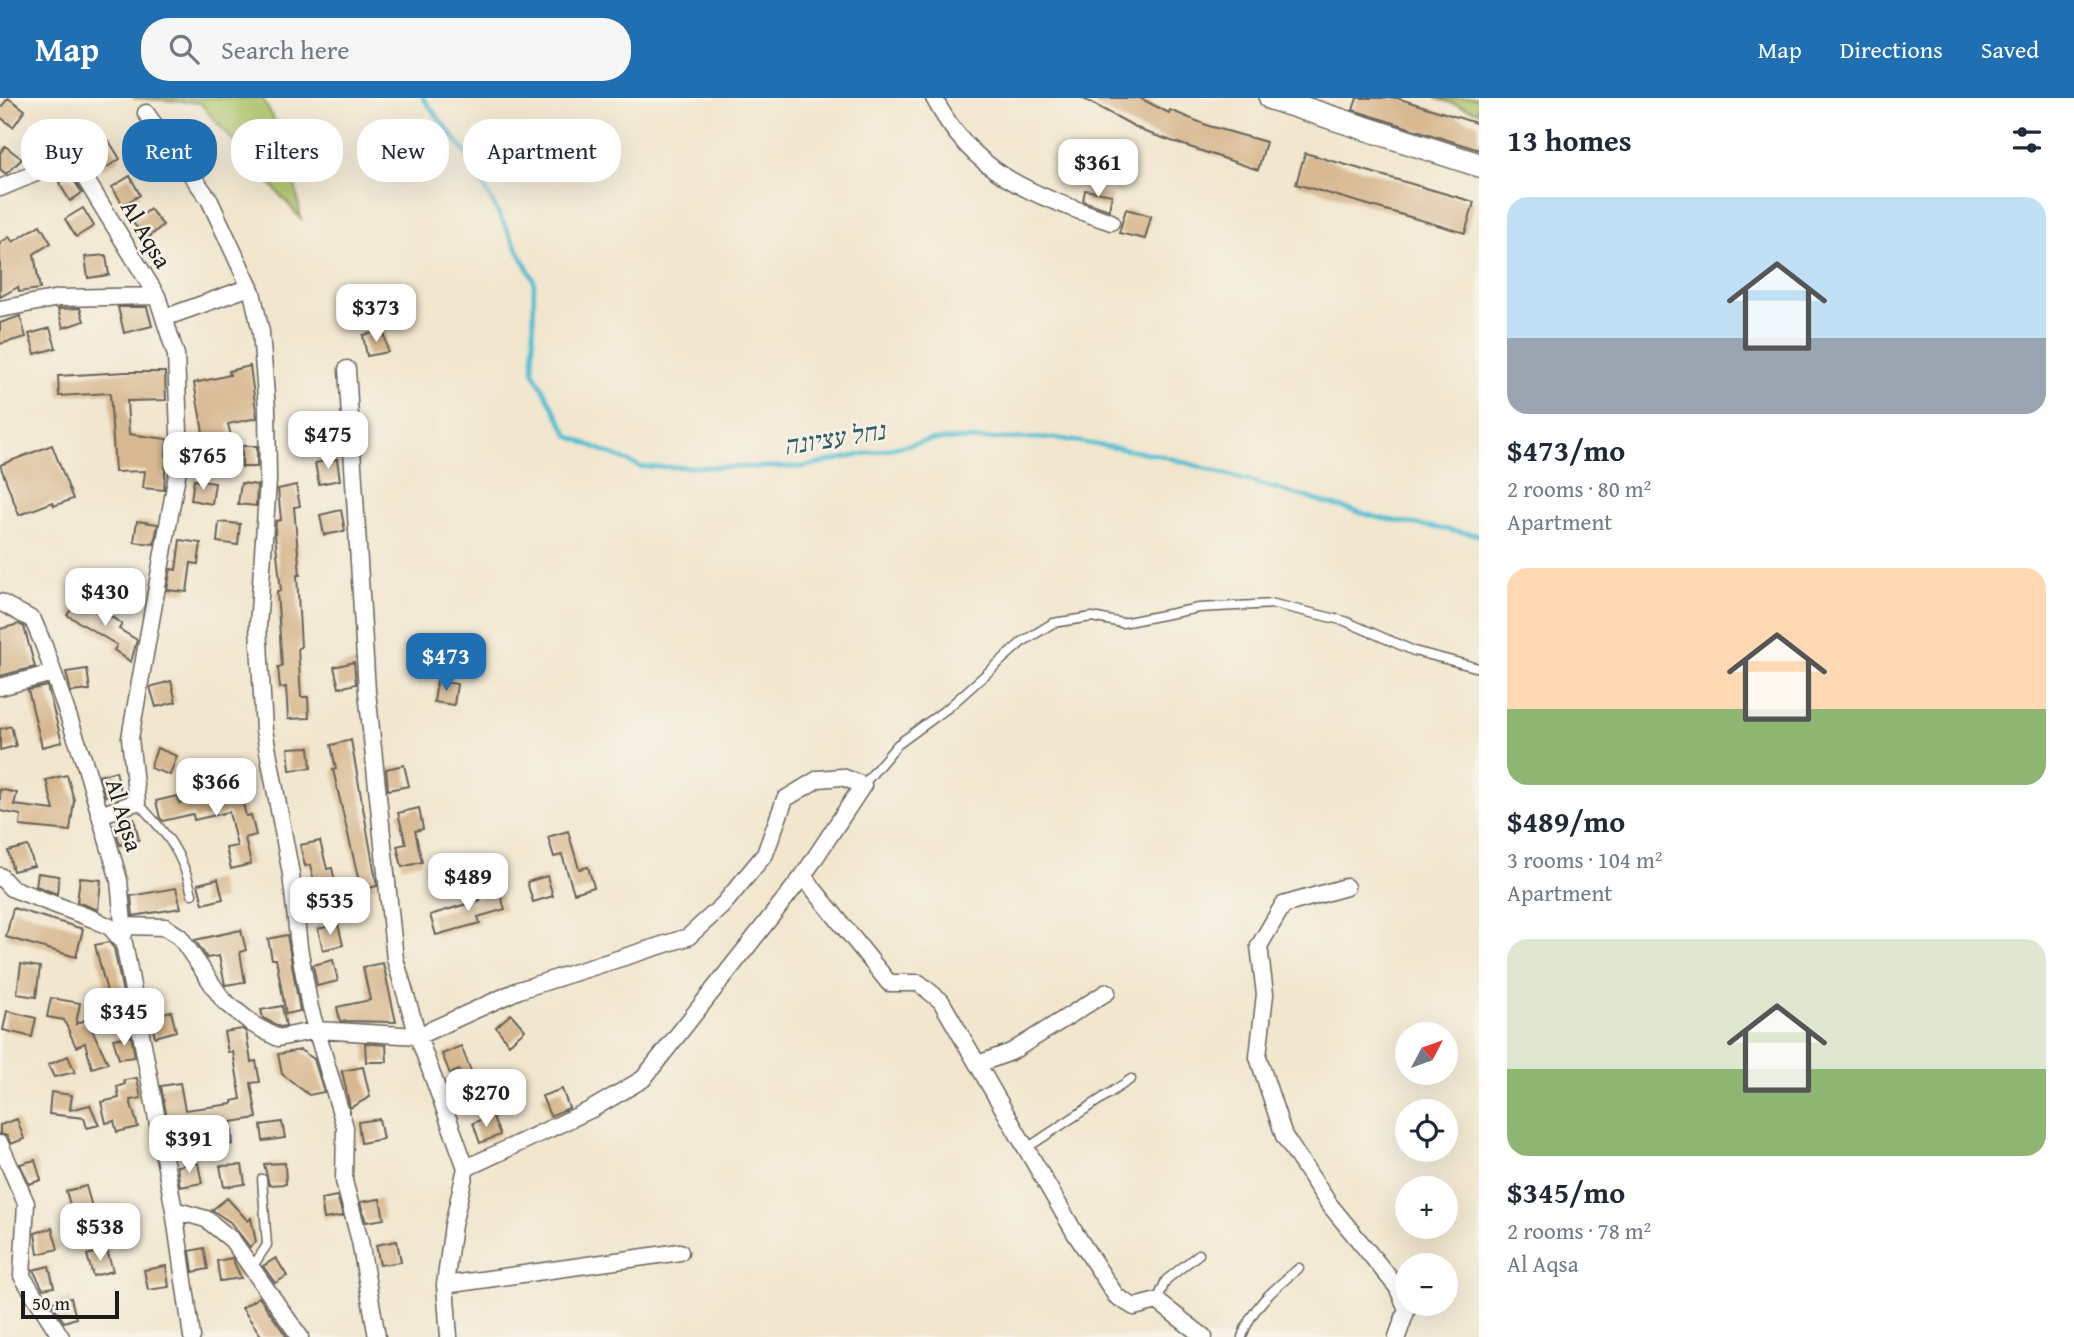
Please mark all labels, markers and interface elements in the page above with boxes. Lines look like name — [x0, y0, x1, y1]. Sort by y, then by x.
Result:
search box — [141, 18, 631, 81]
text: Map — [35, 25, 99, 73]
icon: search — [165, 30, 203, 68]
text: Search here — [221, 30, 349, 69]
text: Map — [1758, 32, 1802, 67]
text: Directions — [1840, 32, 1943, 67]
text: Saved — [1981, 32, 2039, 67]
text: 13 homes — [1507, 118, 1632, 162]
chip: Buy — [21, 119, 108, 182]
chip: Rent — [122, 119, 217, 182]
chip: Filters — [231, 119, 343, 182]
chip: New — [357, 119, 449, 182]
chip: Apartment — [463, 119, 621, 182]
icon: filters — [2008, 121, 2046, 159]
pin: $361 — [1057, 140, 1139, 199]
text: $361 — [1074, 145, 1122, 178]
street label: Al Aqsa — [112, 193, 181, 275]
icon: home — [1714, 243, 1840, 369]
pin: $373 — [335, 285, 417, 344]
text: $373 — [352, 290, 400, 323]
water label: נחל עציונה — [781, 410, 890, 465]
pin: $475 — [287, 412, 369, 471]
text: $475 — [304, 417, 352, 450]
text: $473/mo — [1507, 428, 1625, 472]
pin: $765 — [162, 432, 244, 492]
text: $765 — [179, 438, 227, 471]
text: 2 rooms · 80 m² — [1507, 472, 1651, 505]
text: Apartment — [1507, 505, 1612, 538]
pin: $430 — [64, 568, 146, 628]
text: $430 — [81, 574, 129, 607]
icon: home — [1714, 614, 1840, 740]
pin: $473 — [405, 634, 487, 693]
text: $473 — [422, 639, 470, 672]
pin: $366 — [175, 758, 257, 818]
text: $366 — [192, 764, 240, 797]
street label: Al Aqsa — [97, 774, 152, 856]
text: $489/mo — [1507, 799, 1625, 843]
text: 3 rooms · 104 m² — [1507, 843, 1662, 876]
pin: $489 — [427, 854, 509, 913]
text: $489 — [444, 859, 492, 892]
text: Apartment — [1507, 876, 1612, 909]
pin: $535 — [289, 878, 371, 937]
text: $535 — [306, 883, 354, 916]
icon: home — [1714, 985, 1840, 1111]
pin: $345 — [83, 988, 165, 1048]
text: $345 — [100, 994, 148, 1027]
north arrow — [1395, 1022, 1458, 1085]
map controls — [1395, 1022, 1458, 1316]
pin: $270 — [445, 1070, 527, 1129]
text: $270 — [462, 1075, 510, 1108]
button: locate — [1395, 1099, 1458, 1162]
pin: $391 — [148, 1116, 230, 1175]
text: $391 — [165, 1121, 213, 1154]
text: $345/mo — [1507, 1170, 1625, 1214]
button: + — [1395, 1176, 1458, 1239]
pin: $538 — [59, 1204, 141, 1263]
text: $538 — [76, 1209, 124, 1242]
text: 2 rooms · 78 m² — [1507, 1214, 1651, 1247]
text: Al Aqsa — [1507, 1247, 1579, 1280]
button: − — [1395, 1253, 1458, 1316]
scale bar — [21, 1288, 119, 1320]
text: 50 m — [32, 1289, 70, 1317]

